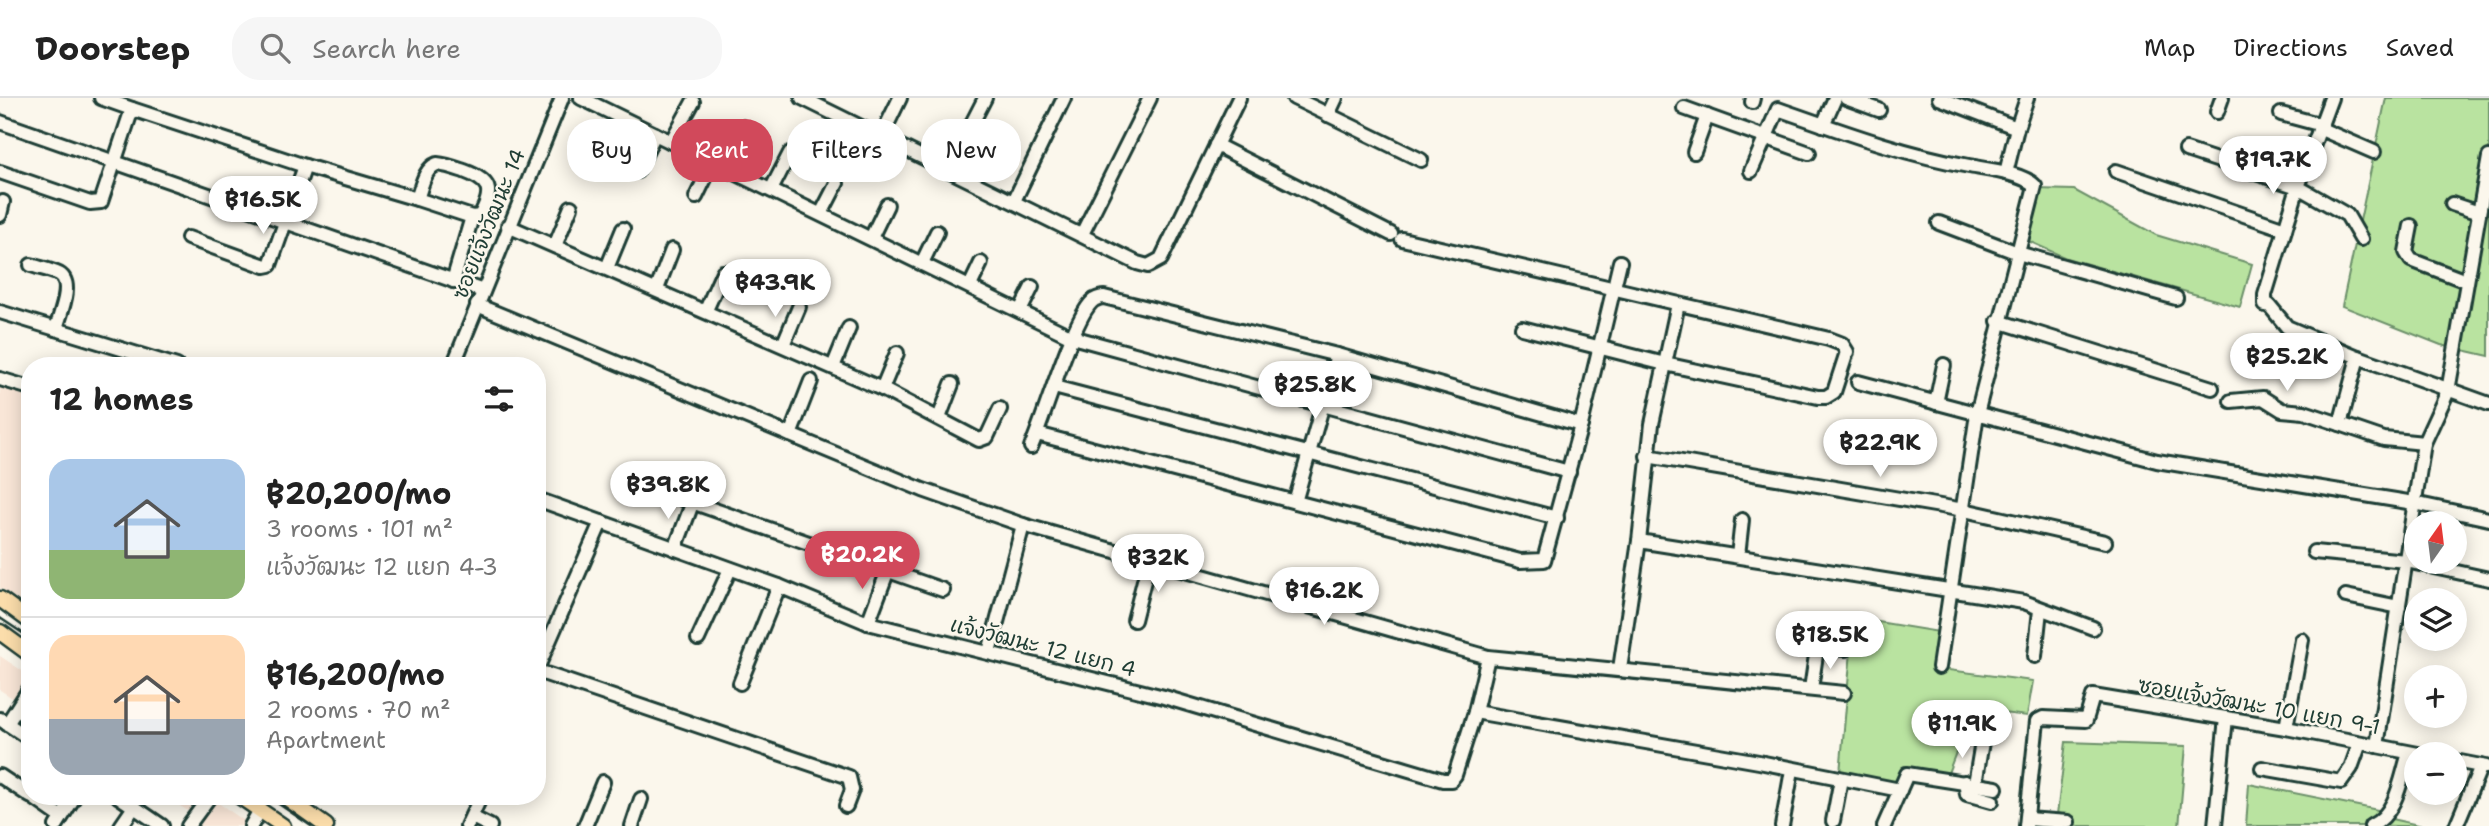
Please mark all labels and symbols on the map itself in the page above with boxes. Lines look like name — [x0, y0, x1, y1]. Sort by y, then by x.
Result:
pin: ฿19.7K — [2216, 136, 2330, 196]
street label: ซอยแจ้งวัฒนะ 14 — [446, 145, 532, 303]
pin: ฿16.5K — [206, 176, 320, 236]
pin: ฿43.9K — [718, 260, 832, 319]
pin: ฿25.2K — [2230, 334, 2344, 393]
pin: ฿25.8K — [1258, 362, 1372, 421]
pin: ฿22.9K — [1823, 420, 1937, 479]
pin: ฿39.8K — [611, 462, 725, 521]
north arrow — [2404, 511, 2468, 574]
pin: ฿20.2K — [805, 532, 919, 591]
pin: ฿32K — [1117, 534, 1199, 594]
pin: ฿16.2K — [1267, 568, 1381, 627]
street label: แจ้งวัฒนะ 12 แยก 4 — [947, 610, 1139, 684]
pin: ฿18.5K — [1773, 612, 1887, 671]
street label: ซอยแจ้งวัฒนะ 10 แยก 9-1 — [2136, 671, 2382, 741]
pin: ฿11.9K — [1905, 700, 2019, 760]

